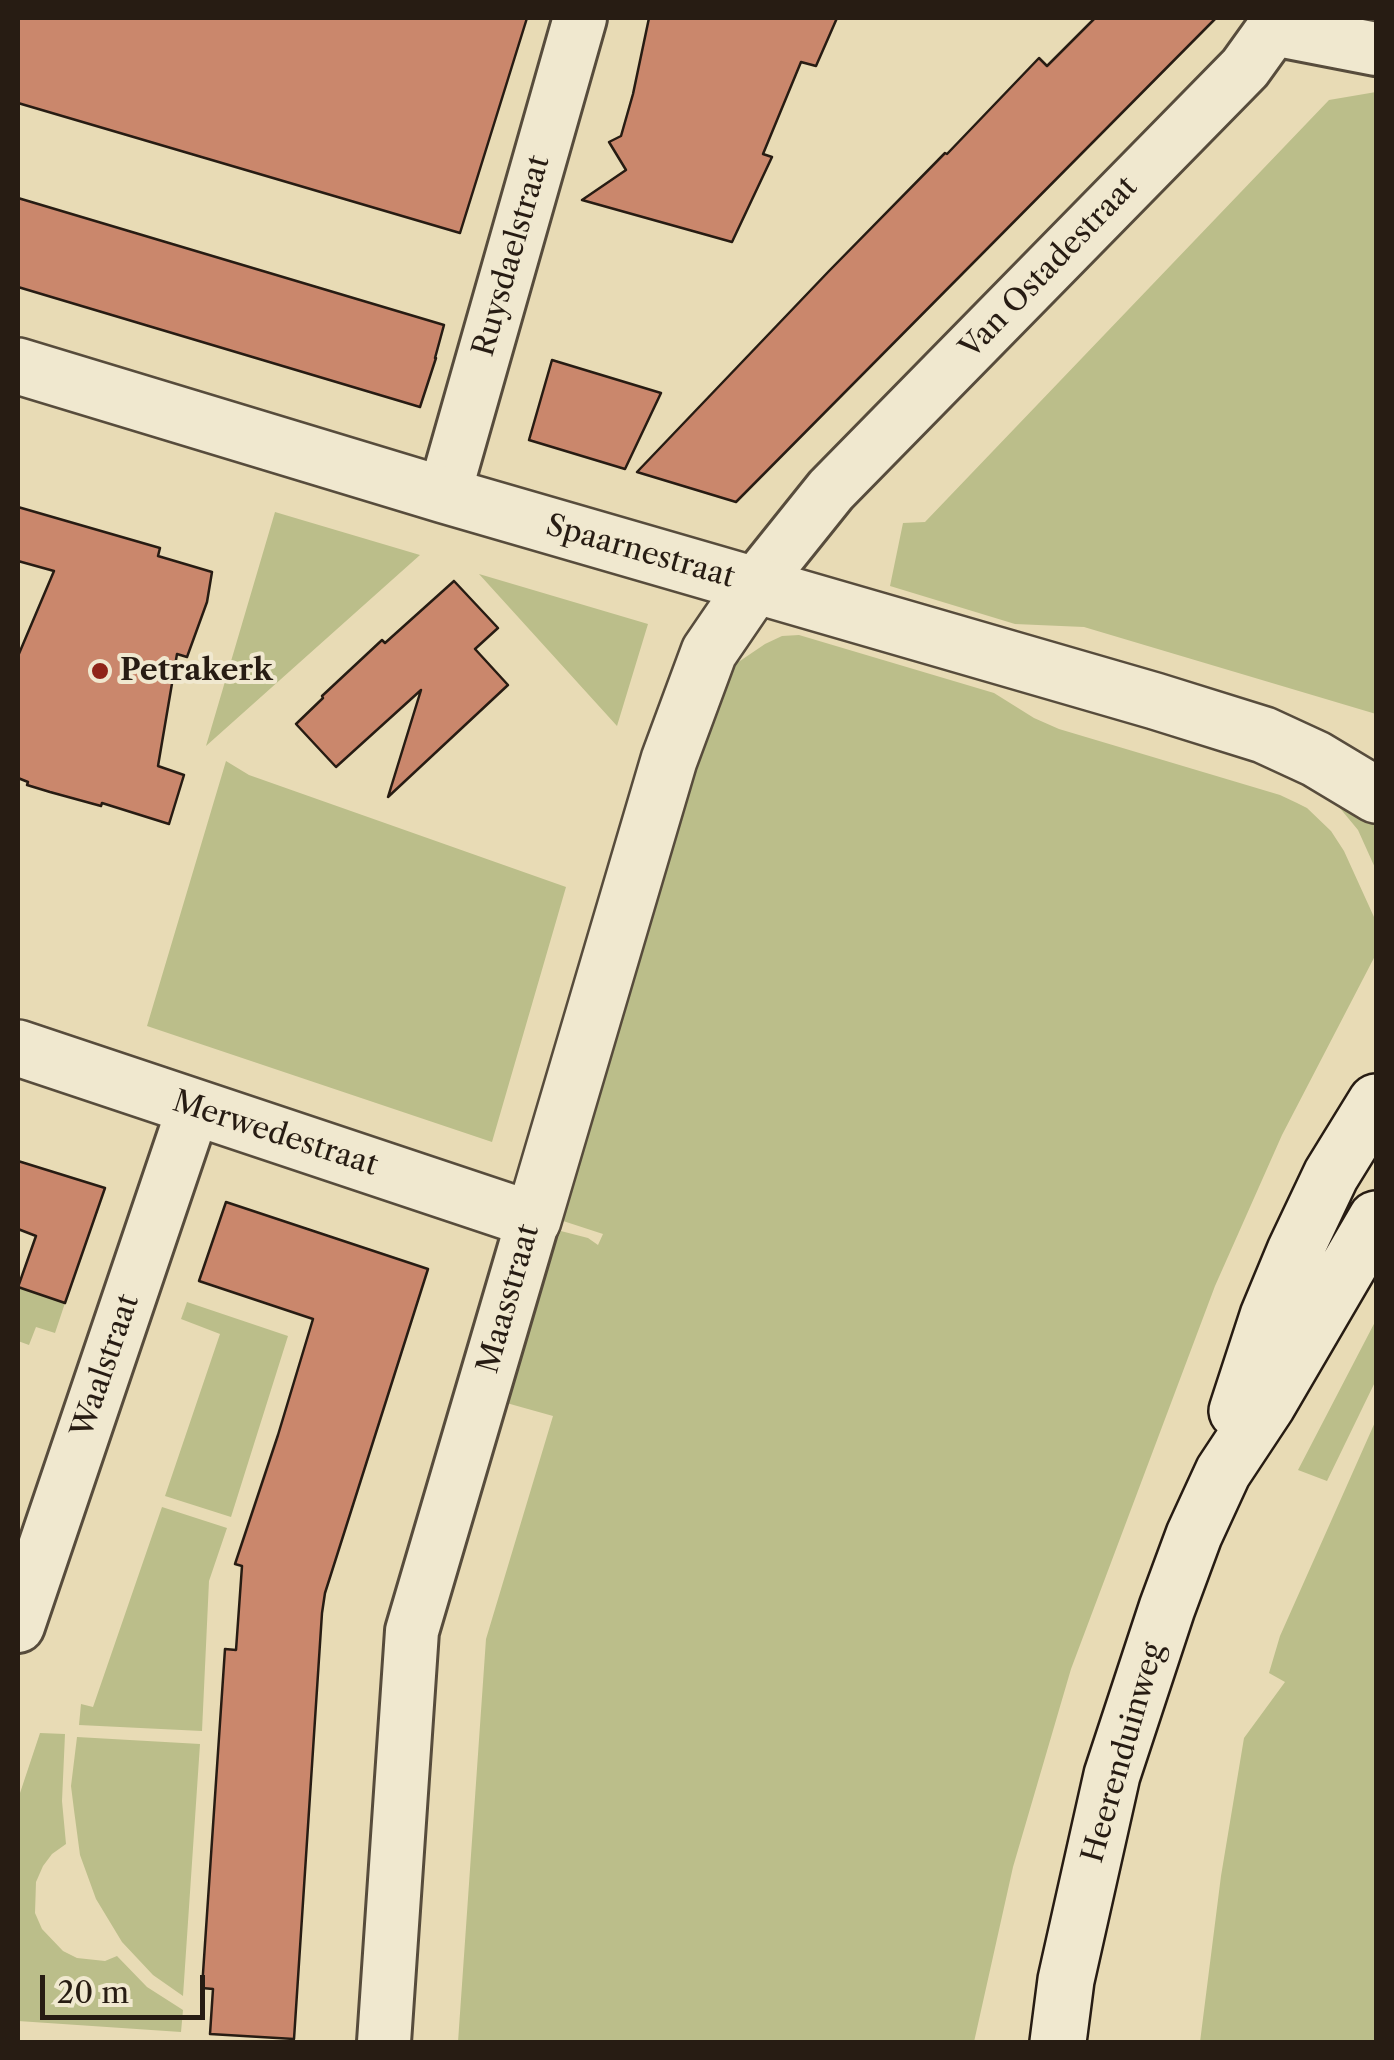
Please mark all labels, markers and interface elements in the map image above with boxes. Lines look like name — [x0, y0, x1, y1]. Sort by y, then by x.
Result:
street label: Ruysdaelstraat — [466, 151, 558, 361]
street label: Van Ostadestraat — [953, 170, 1145, 366]
street label: Spaarnestraat — [542, 508, 738, 596]
place label: Petrakerk — [120, 653, 273, 689]
marker: Petrakerk — [89, 660, 111, 682]
street label: Merwedestraat — [168, 1084, 382, 1184]
street label: Maasstraat — [471, 1220, 547, 1378]
street label: Waalstraat — [65, 1290, 147, 1442]
street label: Heerenduinweg — [1075, 1639, 1173, 1867]
scale bar — [45, 1955, 210, 2017]
text: 20 m — [57, 1974, 129, 2011]

